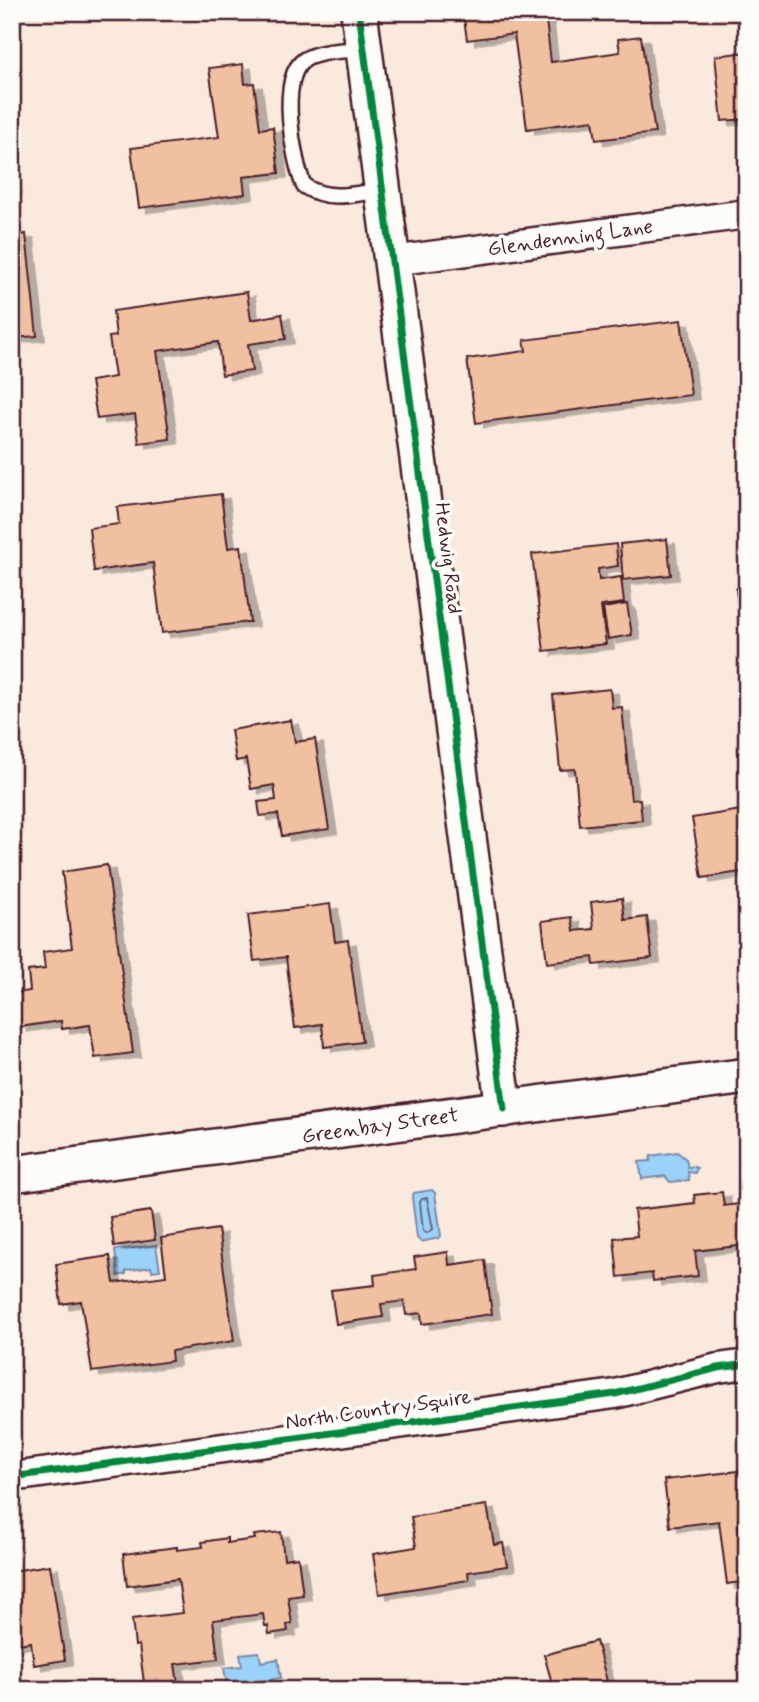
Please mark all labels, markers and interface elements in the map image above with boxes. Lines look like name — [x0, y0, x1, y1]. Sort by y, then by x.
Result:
street label: Glendenning Lane — [486, 213, 655, 265]
street label: Hedwig Road — [427, 501, 469, 615]
street label: Greenbay Street — [300, 1101, 460, 1151]
street label: North Country Squire — [283, 1383, 473, 1437]

